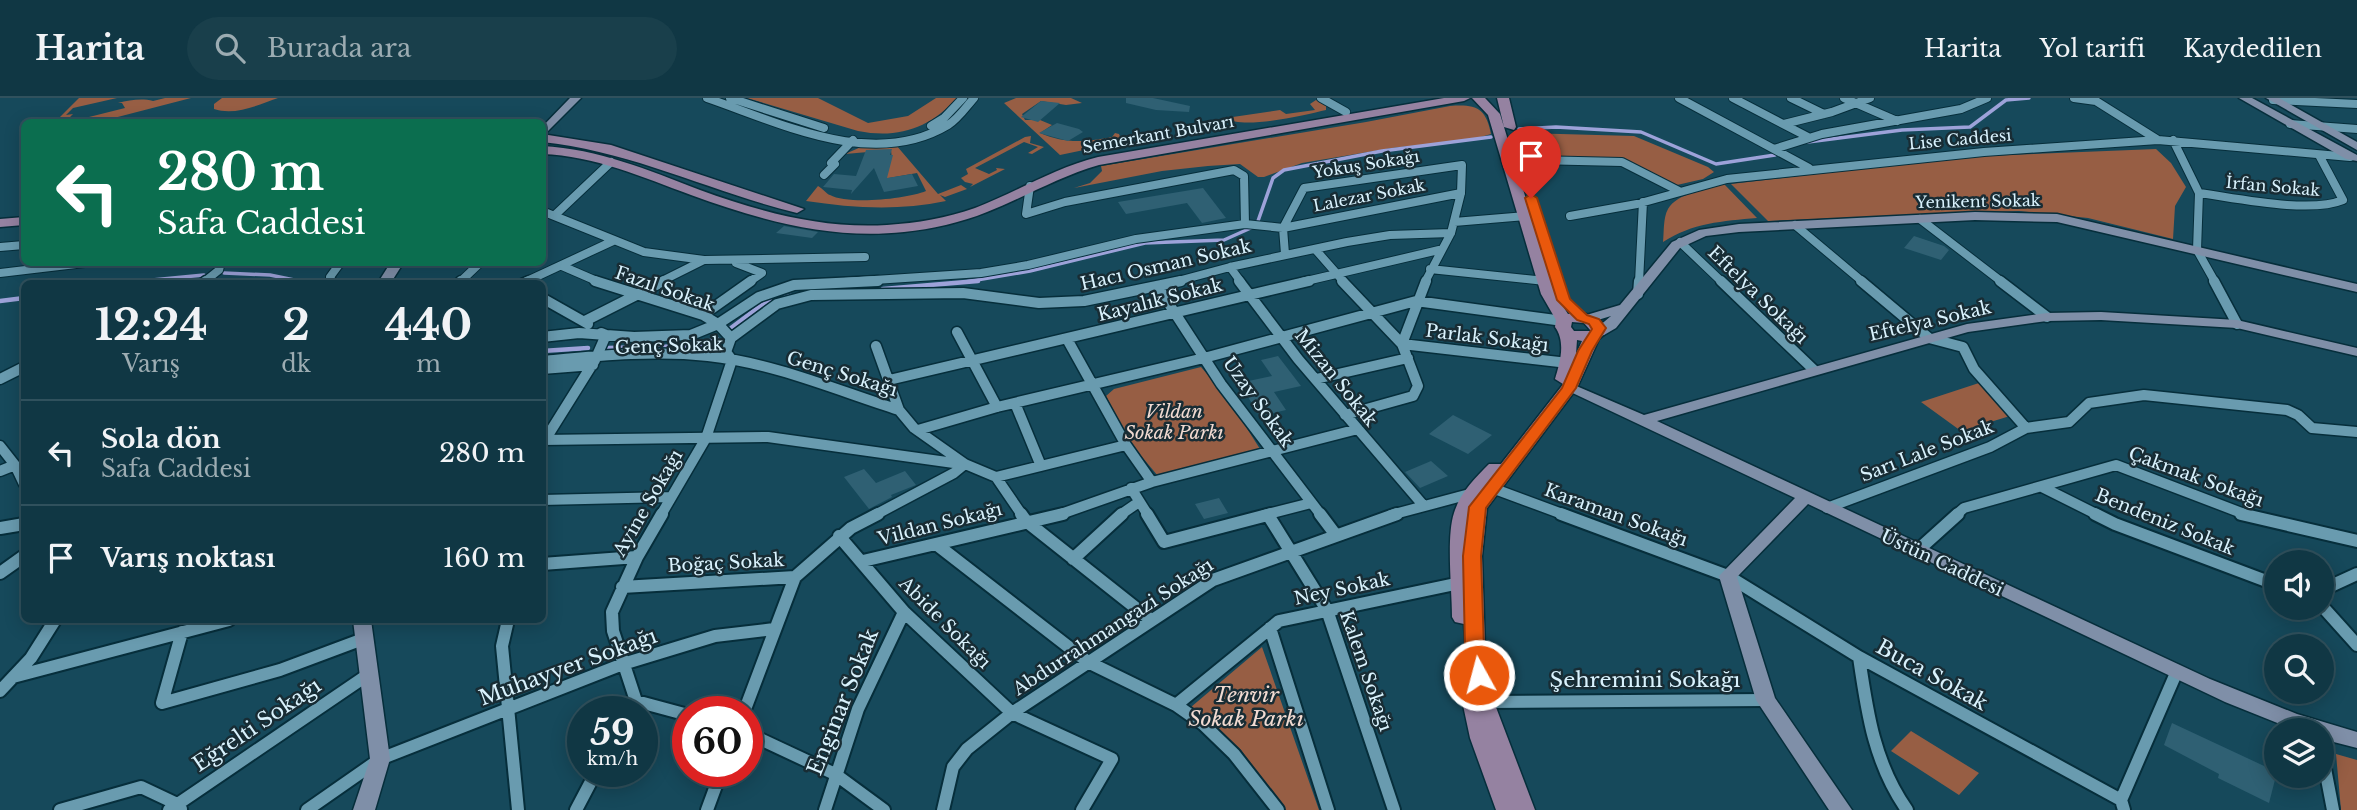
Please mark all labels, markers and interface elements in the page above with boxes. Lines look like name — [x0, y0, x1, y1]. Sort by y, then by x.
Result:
search box — [187, 17, 677, 80]
text: Harita — [35, 28, 145, 69]
icon: search — [211, 29, 249, 67]
text: Burada ara — [267, 32, 411, 64]
text: Harita — [1924, 34, 2002, 63]
text: Yol tarifi — [2040, 34, 2145, 63]
text: Kaydedilen — [2183, 34, 2322, 63]
street label: Semerkant Bulvarı — [1081, 111, 1236, 157]
street label: Lise Caddesi — [1908, 124, 2013, 153]
pin — [1501, 126, 1561, 198]
icon: arrive — [1512, 137, 1550, 175]
text: 280 m — [157, 142, 324, 203]
street label: Yokuş Sokağı — [1310, 146, 1421, 182]
icon: left — [42, 147, 133, 238]
street label: İrfan Sokak — [2225, 172, 2321, 200]
street label: Lalezar Sokak — [1311, 174, 1427, 216]
street label: Yenikent Sokak — [1914, 190, 2041, 212]
text: Safa Caddesi — [157, 203, 365, 243]
street label: Hacı Osman Sokak — [1078, 235, 1254, 295]
street label: Eftelya Sokağı — [1703, 242, 1813, 348]
street label: Fazıl Sokak — [612, 262, 718, 316]
street label: Kayalık Sokak — [1095, 274, 1225, 326]
street label: Eftelya Sokak — [1867, 296, 1993, 346]
text: 12:24 — [95, 299, 208, 351]
text: 2 — [282, 299, 310, 351]
text: 440 — [385, 299, 472, 351]
street label: Parlak Sokağı — [1424, 320, 1550, 356]
street label: Mizan Sokak — [1290, 325, 1382, 431]
street label: Genç Sokak — [614, 333, 724, 359]
street label: Genç Sokağı — [784, 347, 900, 401]
text: Varış — [122, 350, 180, 378]
text: dk — [281, 350, 311, 378]
text: m — [416, 350, 441, 378]
street label: Uzay Sokak — [1218, 353, 1298, 451]
park label: Vildan Sokak Parkı — [1124, 401, 1224, 444]
street label: Sarı Lale Sokak — [1857, 415, 1997, 487]
text: Sola dön — [101, 423, 221, 455]
icon: left — [42, 434, 80, 472]
text: 280 m — [439, 437, 525, 469]
street label: Çakmak Sokağı — [2125, 442, 2267, 512]
street label: Ayine Sokağı — [608, 446, 687, 561]
text: Safa Caddesi — [101, 455, 251, 483]
street label: Karaman Sokağı — [1541, 479, 1691, 551]
street label: Bendeniz Sokak — [2092, 484, 2238, 560]
street label: Vildan Sokağı — [875, 498, 1004, 550]
street label: Üstün Caddesi — [1877, 524, 2007, 601]
icon: arrive — [42, 539, 80, 577]
text: Varış noktası — [101, 542, 276, 574]
text: 160 m — [443, 542, 525, 574]
street label: Boğaç Sokak — [667, 549, 785, 577]
map controls — [2264, 550, 2334, 788]
button: sound — [2264, 550, 2334, 620]
street label: Abdurrahmangazi Sokağı — [1008, 554, 1217, 701]
street label: Ney Sokak — [1292, 568, 1392, 610]
street label: Abide Sokağı — [894, 572, 995, 673]
street label: Kalem Sokağı — [1335, 608, 1397, 734]
street label: Muhayyer Sokağı — [475, 623, 661, 711]
street label: Enginar Sokak — [802, 625, 884, 779]
street label: Buca Sokak — [1872, 634, 1992, 716]
button: search — [2264, 634, 2334, 704]
position arrow — [1442, 638, 1516, 712]
street label: Şehremini Sokağı — [1550, 667, 1740, 693]
street label: Eğrelti Sokağı — [188, 673, 326, 777]
park label: Tenvir Sokak Parkı — [1188, 682, 1304, 732]
speed limit sign: 60 — [672, 696, 763, 787]
text: 59 — [590, 711, 635, 754]
button: layers — [2264, 718, 2334, 788]
text: km/h — [587, 748, 638, 770]

